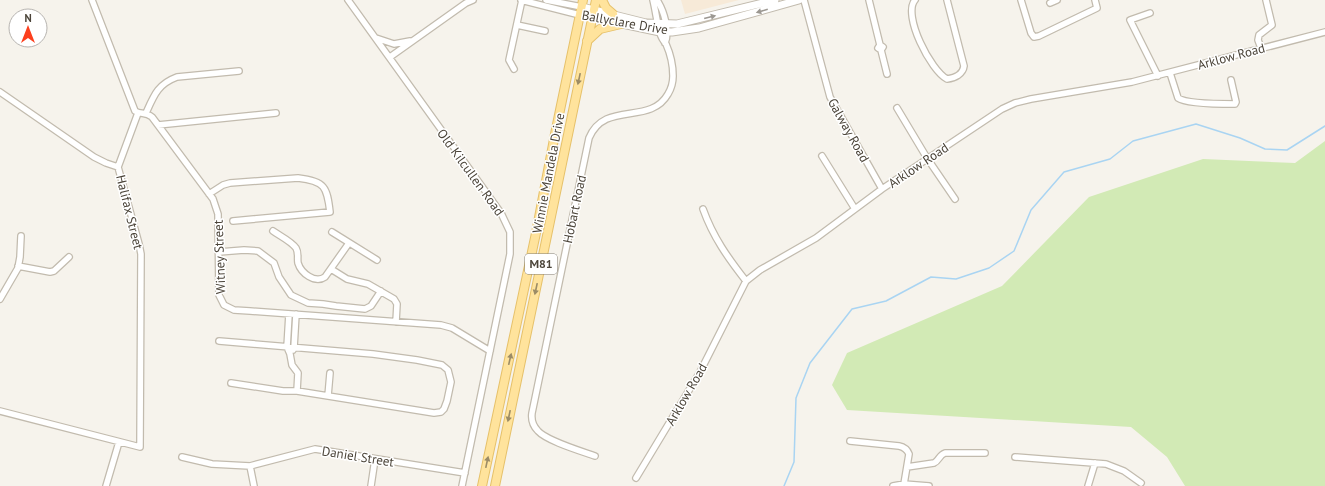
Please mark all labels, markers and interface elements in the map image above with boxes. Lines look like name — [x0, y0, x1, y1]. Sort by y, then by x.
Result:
street label: Ballyclare Drive — [580, 7, 669, 38]
north arrow — [8, 8, 48, 48]
one-way arrow — [755, 8, 767, 14]
text: N — [24, 11, 32, 25]
one-way arrow — [704, 14, 716, 20]
street label: Arklow Road — [1196, 39, 1267, 74]
one-way arrow — [575, 73, 581, 85]
street label: Galway Road — [824, 95, 873, 165]
street label: Winnie Mandela Drive — [528, 111, 569, 235]
street label: Old Kilcullen Road — [433, 125, 508, 219]
street label: Arklow Road — [885, 139, 952, 192]
street label: Halifax Street — [112, 173, 147, 252]
street label: Hobart Road — [559, 173, 590, 245]
street label: Witney Street — [210, 219, 229, 294]
road number: M81 — [525, 254, 557, 274]
one-way arrow — [533, 283, 539, 295]
one-way arrow — [507, 352, 513, 365]
street label: Arklow Road — [662, 360, 711, 428]
one-way arrow — [506, 410, 512, 422]
street label: Daniel Street — [321, 442, 396, 471]
one-way arrow — [485, 456, 491, 468]

